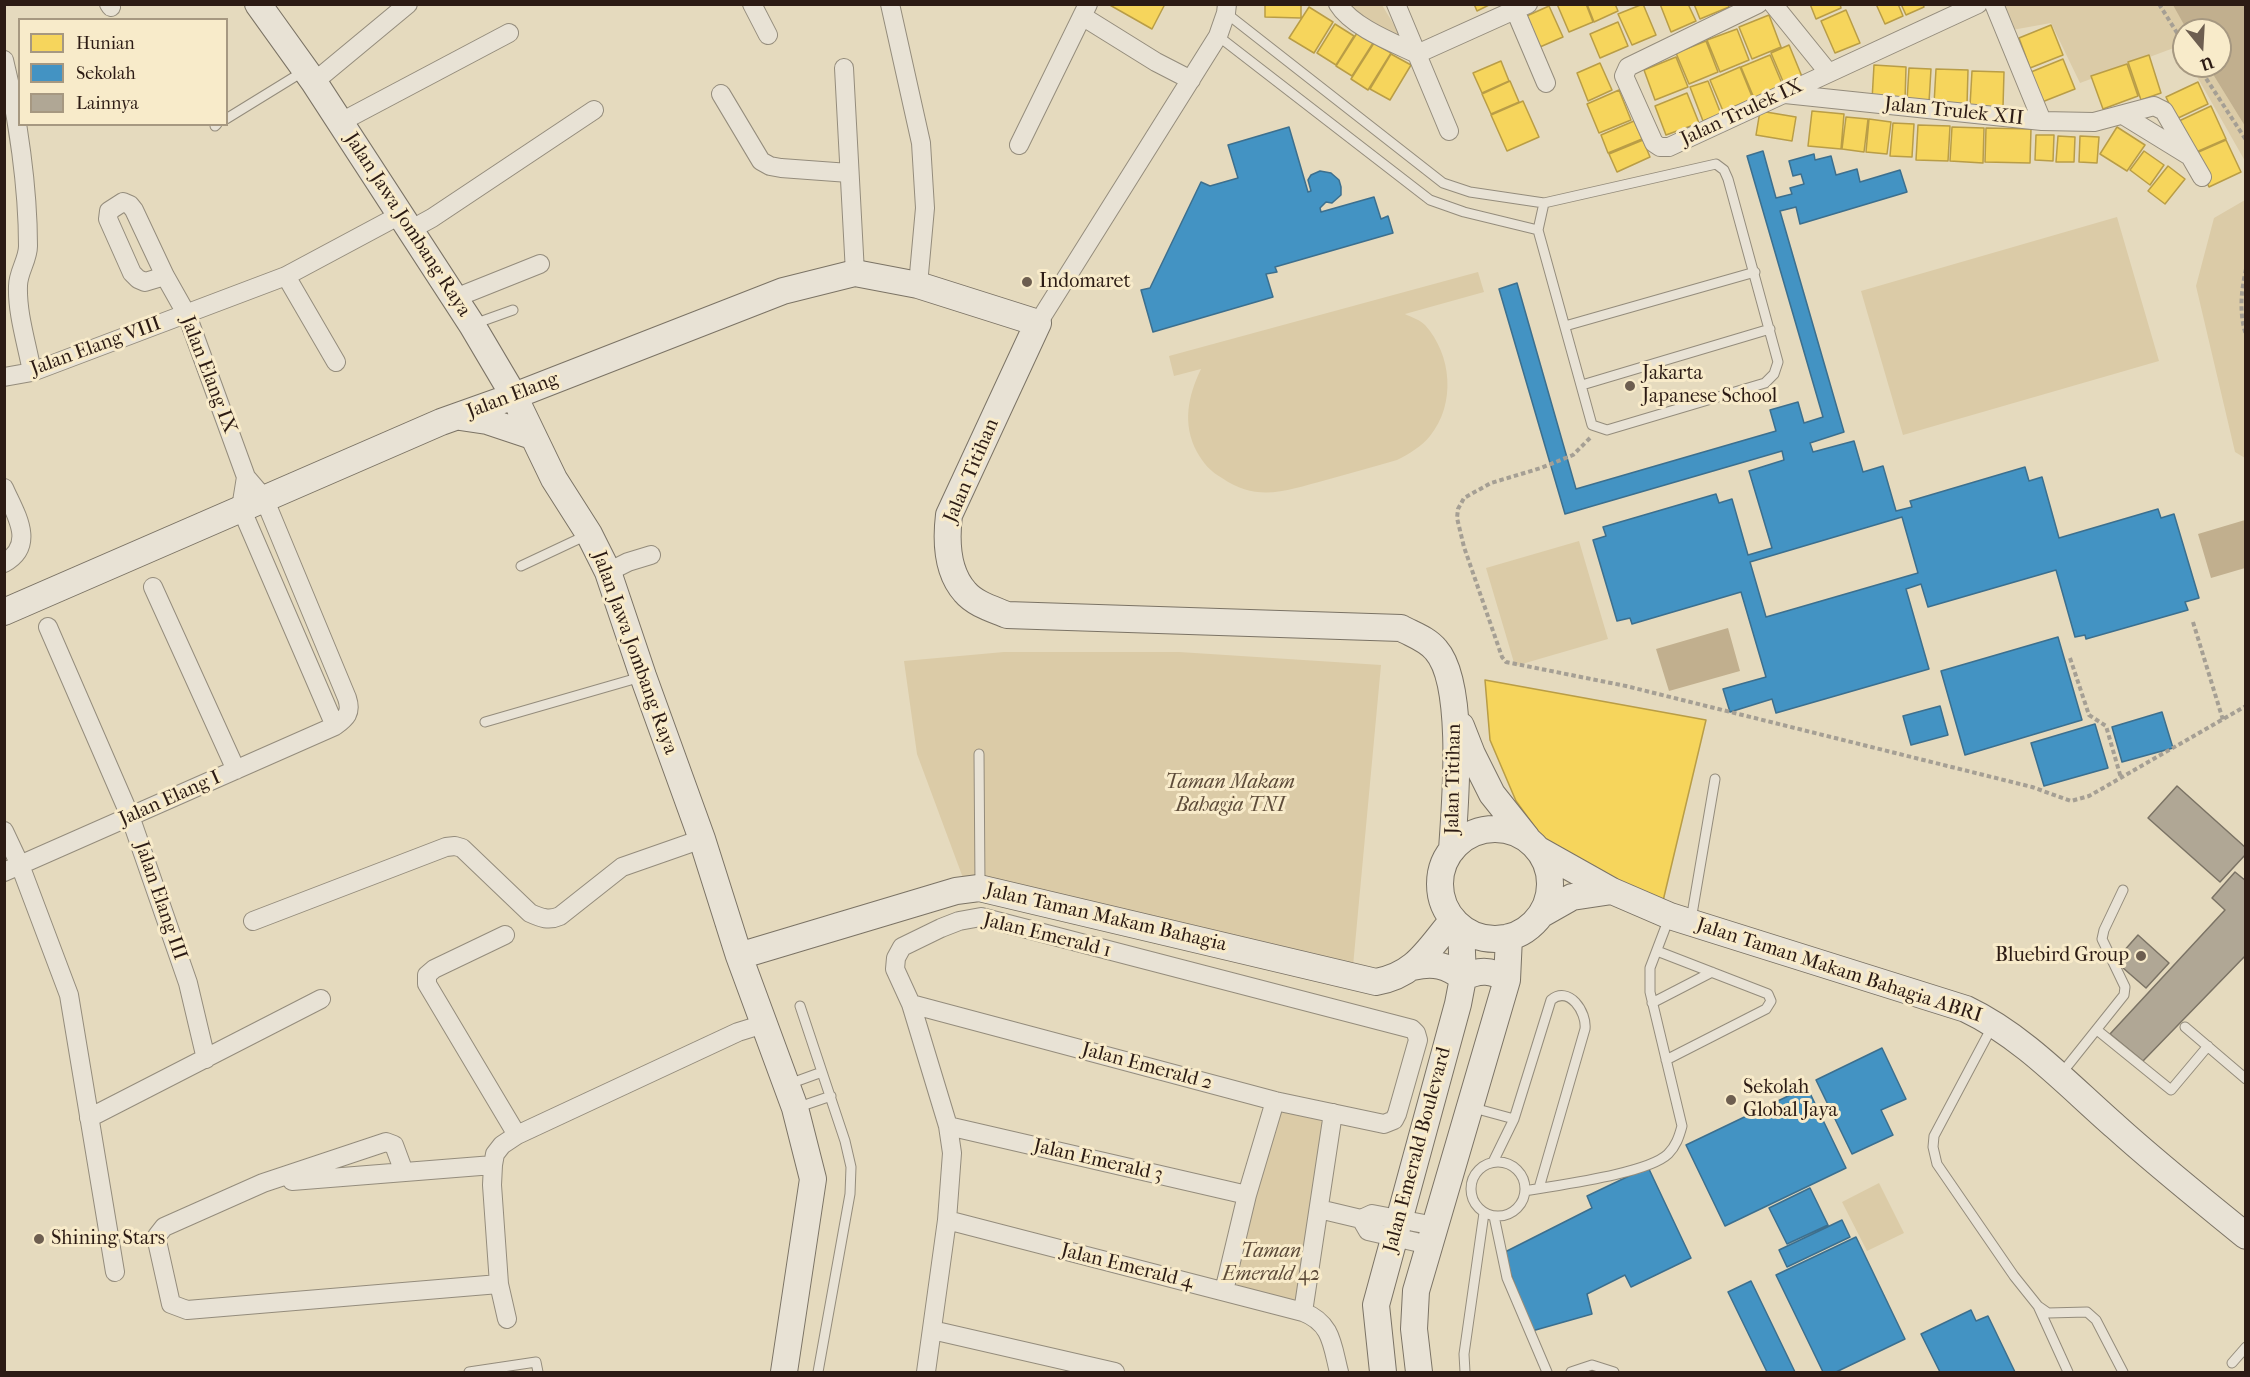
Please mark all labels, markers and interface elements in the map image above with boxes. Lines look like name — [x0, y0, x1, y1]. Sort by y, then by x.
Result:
legend — [18, 18, 228, 126]
north arrow — [2172, 18, 2232, 78]
text: Hunian — [76, 33, 135, 54]
text: U — [2198, 53, 2216, 75]
text: Sekolah — [76, 63, 136, 84]
street label: Jalan Trulek IX — [1677, 74, 1807, 152]
text: Lainnya — [76, 93, 139, 114]
street label: Jalan Trulek XII — [1883, 93, 2025, 131]
street label: Jalan Jawa Jombang Raya — [339, 128, 475, 322]
place label: Indomaret — [1039, 270, 1131, 294]
marker: Indomaret — [1020, 275, 1034, 289]
street label: Jalan Elang VIII — [27, 312, 165, 382]
street label: Jalan Elang IX — [175, 313, 241, 437]
place label: Jakarta Japanese School — [1642, 362, 1777, 409]
street label: Jalan Elang — [464, 368, 562, 424]
marker: Jakarta Japanese School — [1623, 379, 1637, 393]
street label: Jalan Titihan — [939, 415, 1005, 527]
street label: Jalan Jawa Jombang Raya — [586, 548, 682, 758]
street label: Jalan Titihan — [1441, 723, 1467, 835]
street label: Jalan Elang I — [116, 766, 224, 832]
park label: Taman Makam Bahagia TNI — [1165, 771, 1295, 818]
street label: Jalan Elang III — [128, 838, 192, 964]
street label: Jalan Taman Makam Bahagia — [983, 879, 1229, 957]
street label: Jalan Emerald 1 — [980, 908, 1114, 964]
street label: Jalan Taman Makam Bahagia ABRI — [1693, 913, 1985, 1029]
place label: Bluebird Group — [1995, 944, 2129, 968]
marker: Bluebird Group — [2134, 949, 2148, 963]
street label: Jalan Emerald 2 — [1079, 1038, 1215, 1096]
street label: Jalan Emerald Boulevard — [1379, 1045, 1457, 1255]
place label: Sekolah Global Jaya — [1743, 1076, 1838, 1123]
marker: Sekolah Global Jaya — [1724, 1093, 1738, 1107]
street label: Jalan Emerald 3 — [1031, 1134, 1165, 1188]
place label: Shining Stars — [51, 1227, 165, 1251]
marker: Shining Stars — [32, 1232, 46, 1246]
street label: Jalan Emerald 4 — [1058, 1239, 1196, 1295]
park label: Taman Emerald 42 — [1222, 1240, 1320, 1287]

